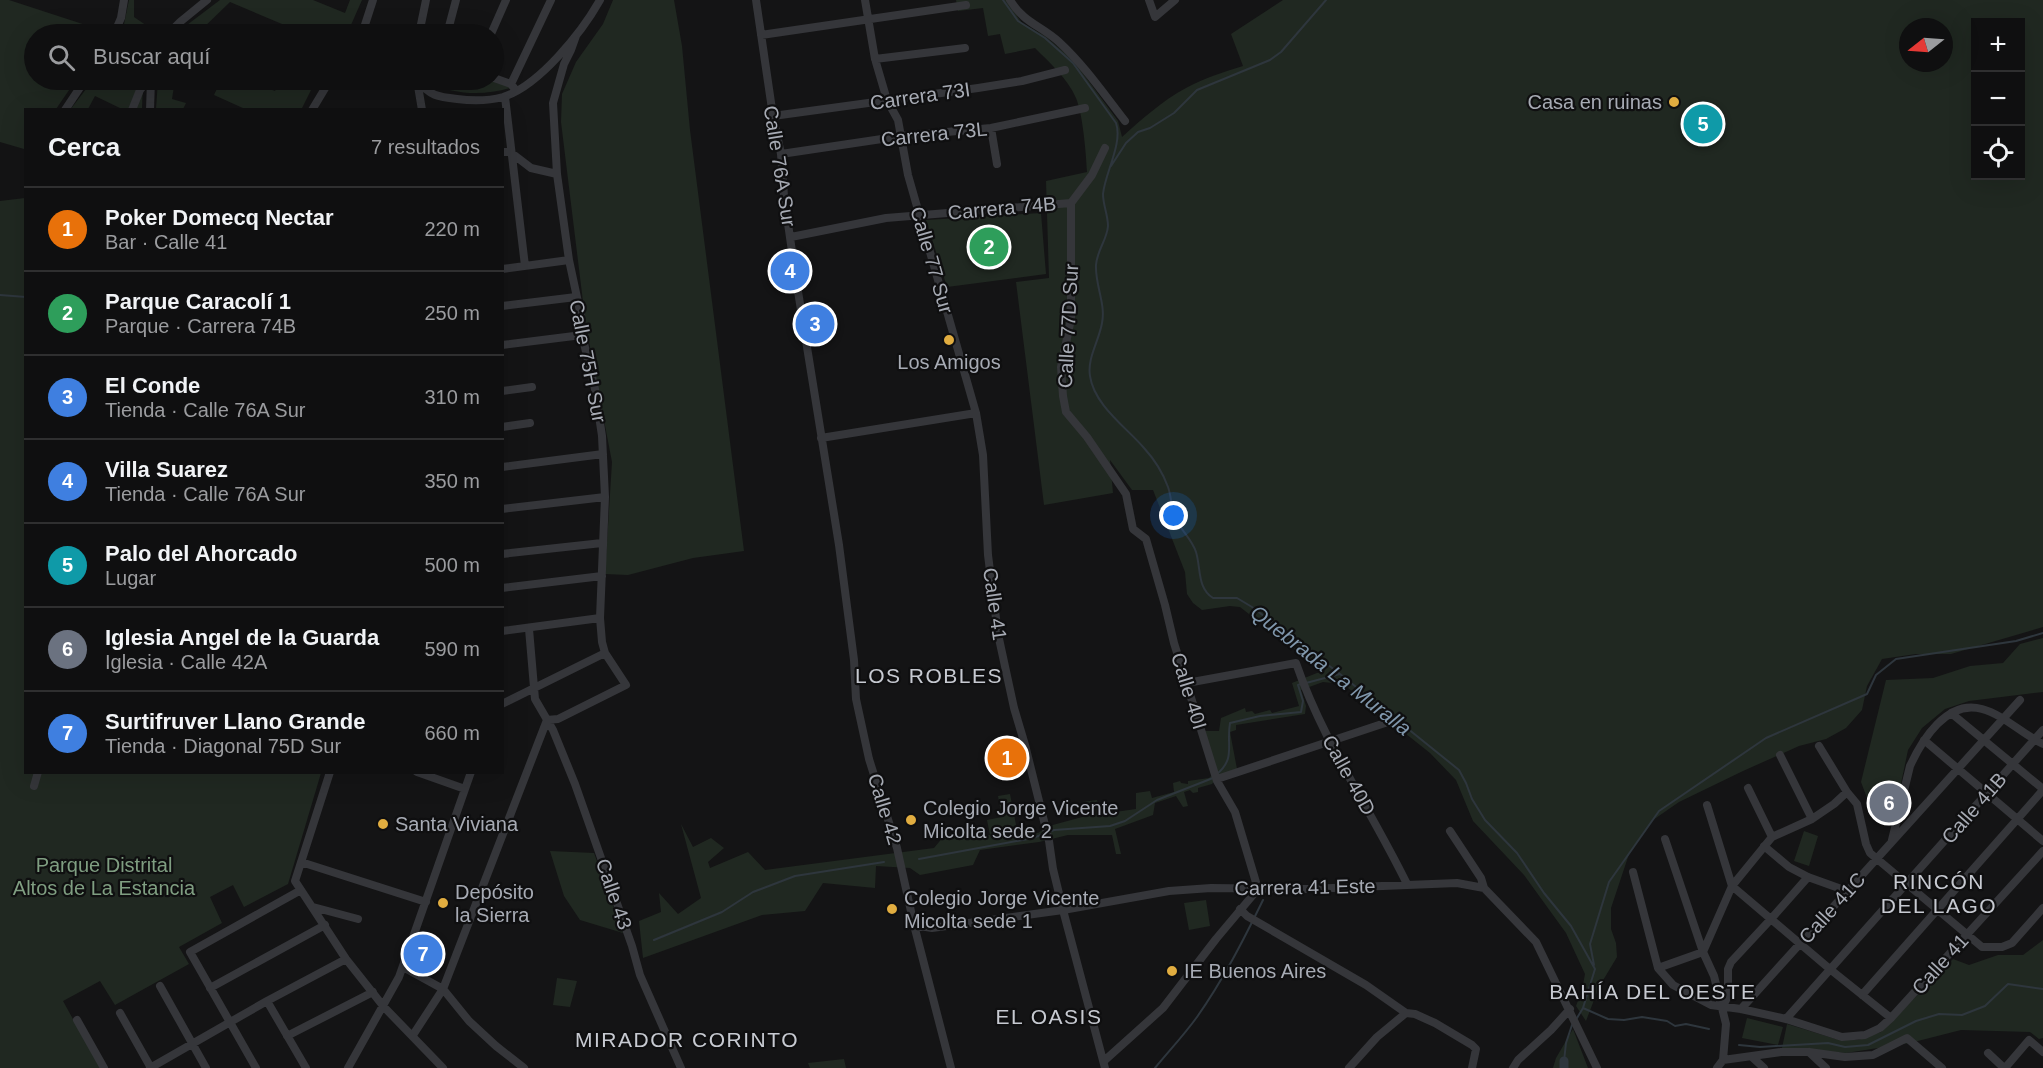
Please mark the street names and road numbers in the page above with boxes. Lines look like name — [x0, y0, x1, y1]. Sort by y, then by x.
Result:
street label: Carrera 73I — [868, 78, 972, 114]
street label: Calle 76A Sur — [760, 104, 800, 228]
street label: Carrera 73L — [880, 117, 988, 151]
street label: Carrera 74B — [947, 192, 1057, 224]
street label: Calle 77 Sur — [906, 204, 958, 316]
street label: Calle 77D Sur — [1054, 263, 1082, 389]
street label: Calle 75H Sur — [565, 298, 611, 425]
street label: Calle 41 — [979, 566, 1011, 642]
street label: Calle 40I — [1167, 650, 1211, 732]
street label: Calle 40D — [1318, 731, 1380, 819]
street label: Calle 41B — [1937, 768, 2011, 848]
street label: Calle 42 — [864, 771, 906, 847]
street label: Calle 43 — [592, 856, 636, 932]
street label: Calle 41C — [1794, 868, 1870, 948]
street label: Carrera 41 Este — [1234, 875, 1376, 899]
street label: Calle 41 — [1907, 929, 1973, 999]

